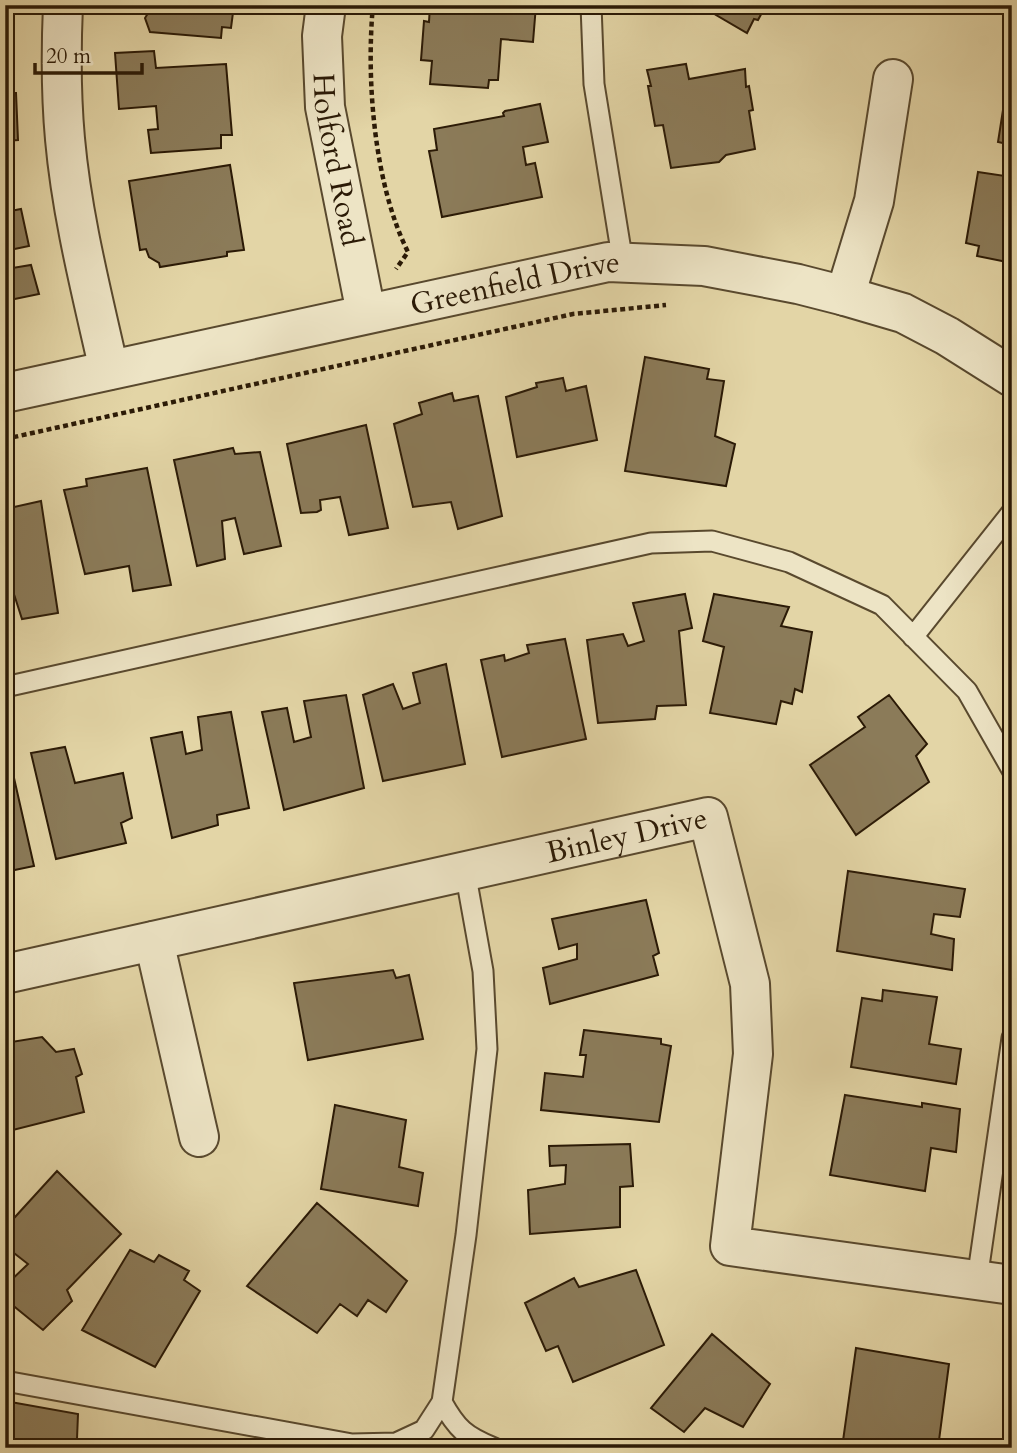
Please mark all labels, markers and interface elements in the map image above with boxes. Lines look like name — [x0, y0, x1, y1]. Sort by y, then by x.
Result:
scale bar — [35, 32, 142, 76]
text: 20 m — [46, 42, 91, 71]
street label: Holford Road — [303, 72, 372, 250]
street label: Greenfield Drive — [406, 242, 621, 325]
street label: Binley Drive — [542, 798, 711, 873]

